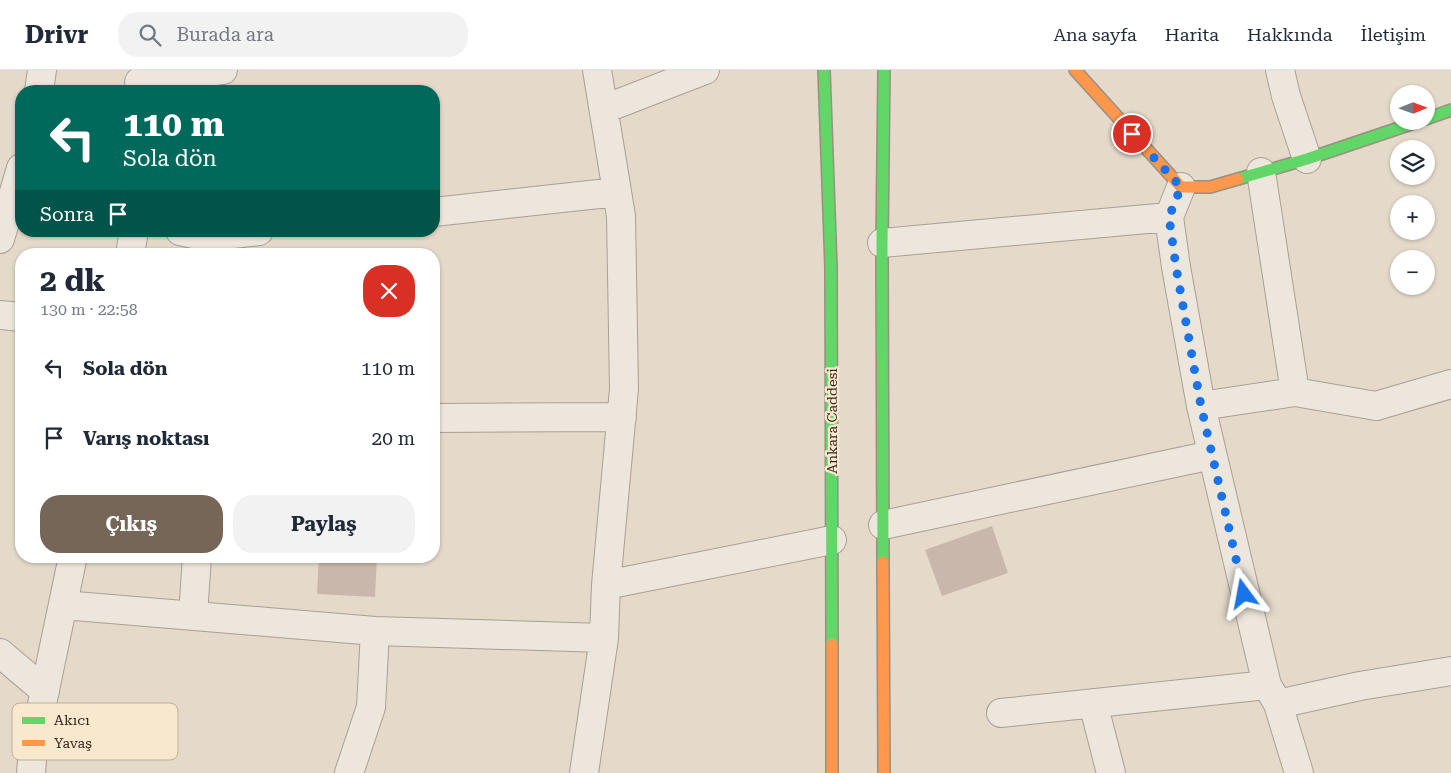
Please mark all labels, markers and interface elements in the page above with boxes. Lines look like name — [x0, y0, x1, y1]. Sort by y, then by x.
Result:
search box — [118, 12, 468, 57]
text: Drivr — [25, 21, 88, 49]
icon: search — [136, 21, 164, 49]
text: Burada ara — [176, 23, 274, 46]
text: Ana sayfa — [1053, 24, 1137, 45]
text: Harita — [1165, 24, 1219, 45]
text: Hakkında — [1247, 24, 1333, 45]
text: İletişim — [1361, 24, 1426, 45]
north arrow — [1390, 85, 1435, 130]
map controls — [1390, 85, 1435, 295]
text: 110 m — [123, 104, 224, 145]
icon: left — [40, 105, 105, 170]
pin — [1111, 113, 1153, 155]
icon: arrive — [1118, 120, 1146, 148]
button: layers — [1390, 140, 1435, 185]
text: Sola dön — [123, 146, 217, 171]
button: + — [1390, 195, 1435, 240]
icon: arrive — [104, 200, 132, 228]
text: Sonra — [40, 203, 94, 226]
button: − — [1390, 250, 1435, 295]
text: 2 dk — [40, 263, 105, 298]
button: close — [363, 265, 415, 317]
text: 130 m · 22:58 — [40, 300, 138, 319]
icon: left — [40, 354, 68, 382]
text: Sola dön — [83, 357, 168, 380]
text: 110 m — [361, 357, 415, 380]
street label: Ankara Caddesi — [824, 368, 840, 474]
icon: arrive — [40, 424, 68, 452]
text: Varış noktası — [83, 427, 209, 450]
text: 20 m — [372, 427, 415, 450]
button: Çıkış — [40, 495, 223, 553]
button: Paylaş — [233, 495, 415, 553]
position arrow — [1217, 567, 1269, 619]
legend — [12, 703, 178, 760]
text: Akıcı — [54, 712, 90, 728]
text: Yavaş — [54, 735, 92, 751]

